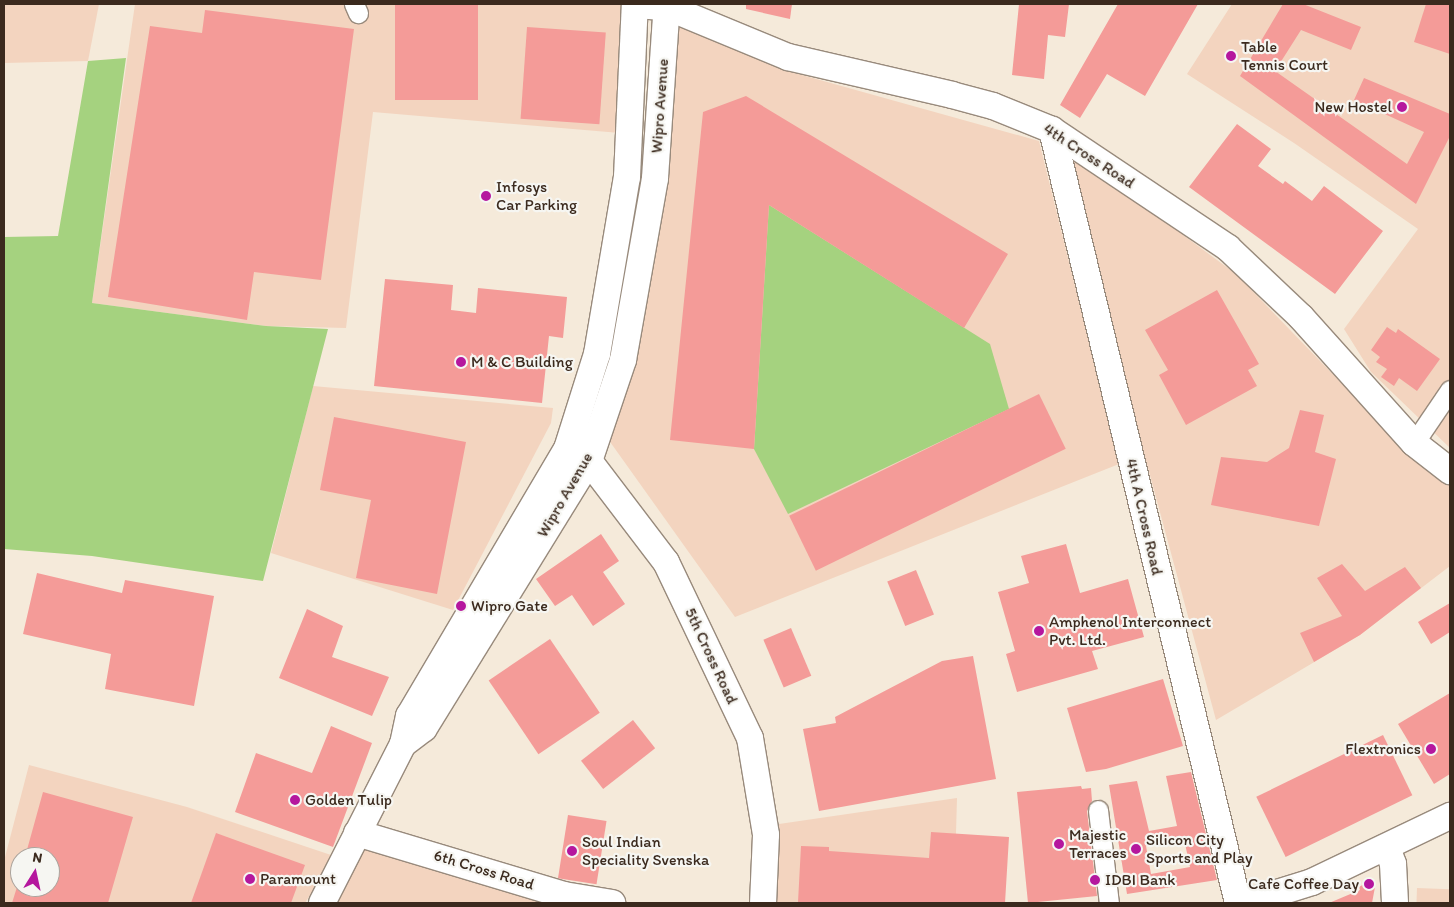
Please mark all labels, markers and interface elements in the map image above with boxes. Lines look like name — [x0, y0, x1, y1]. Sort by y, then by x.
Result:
place label: Table Tennis Court — [1241, 37, 1328, 75]
marker: Table Tennis Court — [1225, 50, 1237, 62]
street label: Wipro Avenue — [647, 58, 673, 154]
place label: New Hostel — [1315, 97, 1392, 117]
marker: New Hostel — [1396, 101, 1408, 113]
street label: 4th Cross Road — [1040, 119, 1138, 193]
place label: Infosys Car Parking — [496, 177, 577, 215]
marker: Infosys Car Parking — [480, 190, 492, 202]
place label: M & C Building — [471, 352, 573, 372]
marker: M & C Building — [455, 356, 467, 368]
street label: Wipro Avenue — [533, 449, 597, 541]
street label: 4th A Cross Road — [1121, 457, 1167, 577]
place label: Wipro Gate — [471, 596, 548, 616]
marker: Wipro Gate — [455, 600, 467, 612]
street label: 5th Cross Road — [680, 605, 742, 707]
place label: Amphenol Interconnect Pvt. Ltd. — [1049, 612, 1211, 650]
marker: Amphenol Interconnect Pvt. Ltd. — [1033, 625, 1045, 637]
place label: Flextronics — [1345, 739, 1421, 759]
marker: Flextronics — [1425, 743, 1437, 755]
place label: Golden Tulip — [305, 790, 391, 810]
marker: Golden Tulip — [289, 794, 301, 806]
place label: Majestic Terraces — [1069, 825, 1127, 863]
place label: Silicon City Sports and Play — [1146, 830, 1253, 868]
place label: Soul Indian Speciality Svenska — [582, 832, 708, 870]
marker: Majestic Terraces — [1053, 838, 1065, 850]
marker: Silicon City Sports and Play — [1130, 843, 1142, 855]
marker: Soul Indian Speciality Svenska — [566, 845, 578, 857]
street label: 6th Cross Road — [432, 846, 536, 894]
north arrow — [10, 847, 60, 897]
text: N — [31, 849, 44, 867]
place label: Paramount — [260, 869, 336, 889]
place label: IDBI Bank — [1105, 870, 1175, 890]
marker: Paramount — [244, 873, 256, 885]
marker: IDBI Bank — [1089, 874, 1101, 886]
place label: Cafe Coffee Day — [1248, 874, 1359, 894]
marker: Cafe Coffee Day — [1363, 878, 1375, 890]

